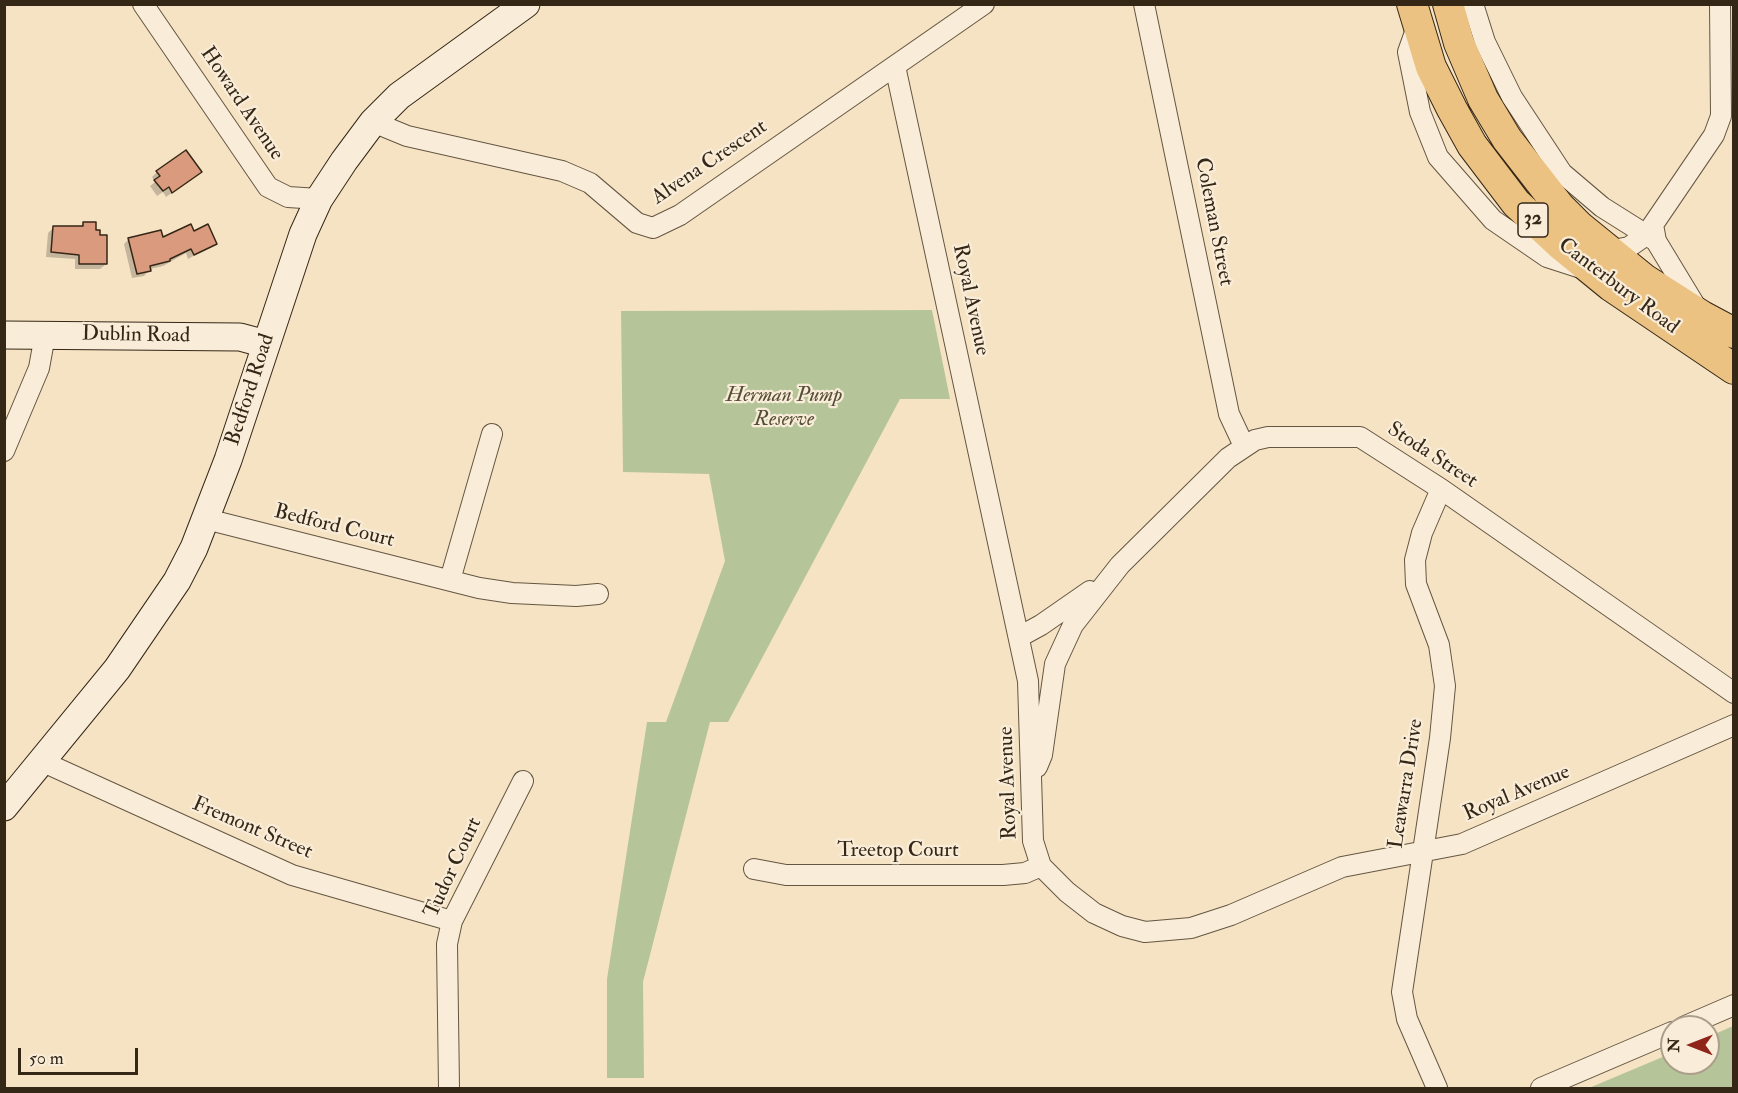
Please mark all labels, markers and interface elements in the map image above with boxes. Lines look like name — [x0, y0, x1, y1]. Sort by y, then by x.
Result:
street label: Howard Avenue — [194, 42, 288, 166]
street label: Alvena Crescent — [647, 115, 773, 211]
street label: Coleman Street — [1188, 156, 1238, 288]
road number: 32 — [1518, 203, 1548, 237]
street label: Canterbury Road — [1553, 233, 1683, 341]
street label: Royal Avenue — [946, 242, 994, 358]
street label: Dublin Road — [82, 322, 190, 350]
street label: Bedford Road — [221, 331, 281, 449]
park label: Herman Pump Reserve — [726, 383, 842, 433]
street label: Stoda Street — [1382, 418, 1482, 494]
street label: Bedford Court — [271, 500, 397, 554]
street label: Leawarra Drive — [1384, 717, 1430, 851]
street label: Royal Avenue — [994, 726, 1024, 840]
street label: Royal Avenue — [1460, 760, 1574, 828]
street label: Fremont Street — [188, 792, 316, 866]
street label: Tudor Court — [420, 814, 488, 922]
street label: Treetop Court — [837, 838, 959, 864]
north arrow — [1660, 1015, 1720, 1075]
scale bar — [21, 1036, 141, 1074]
text: N — [1664, 1038, 1684, 1052]
text: 50 m — [29, 1047, 64, 1070]

